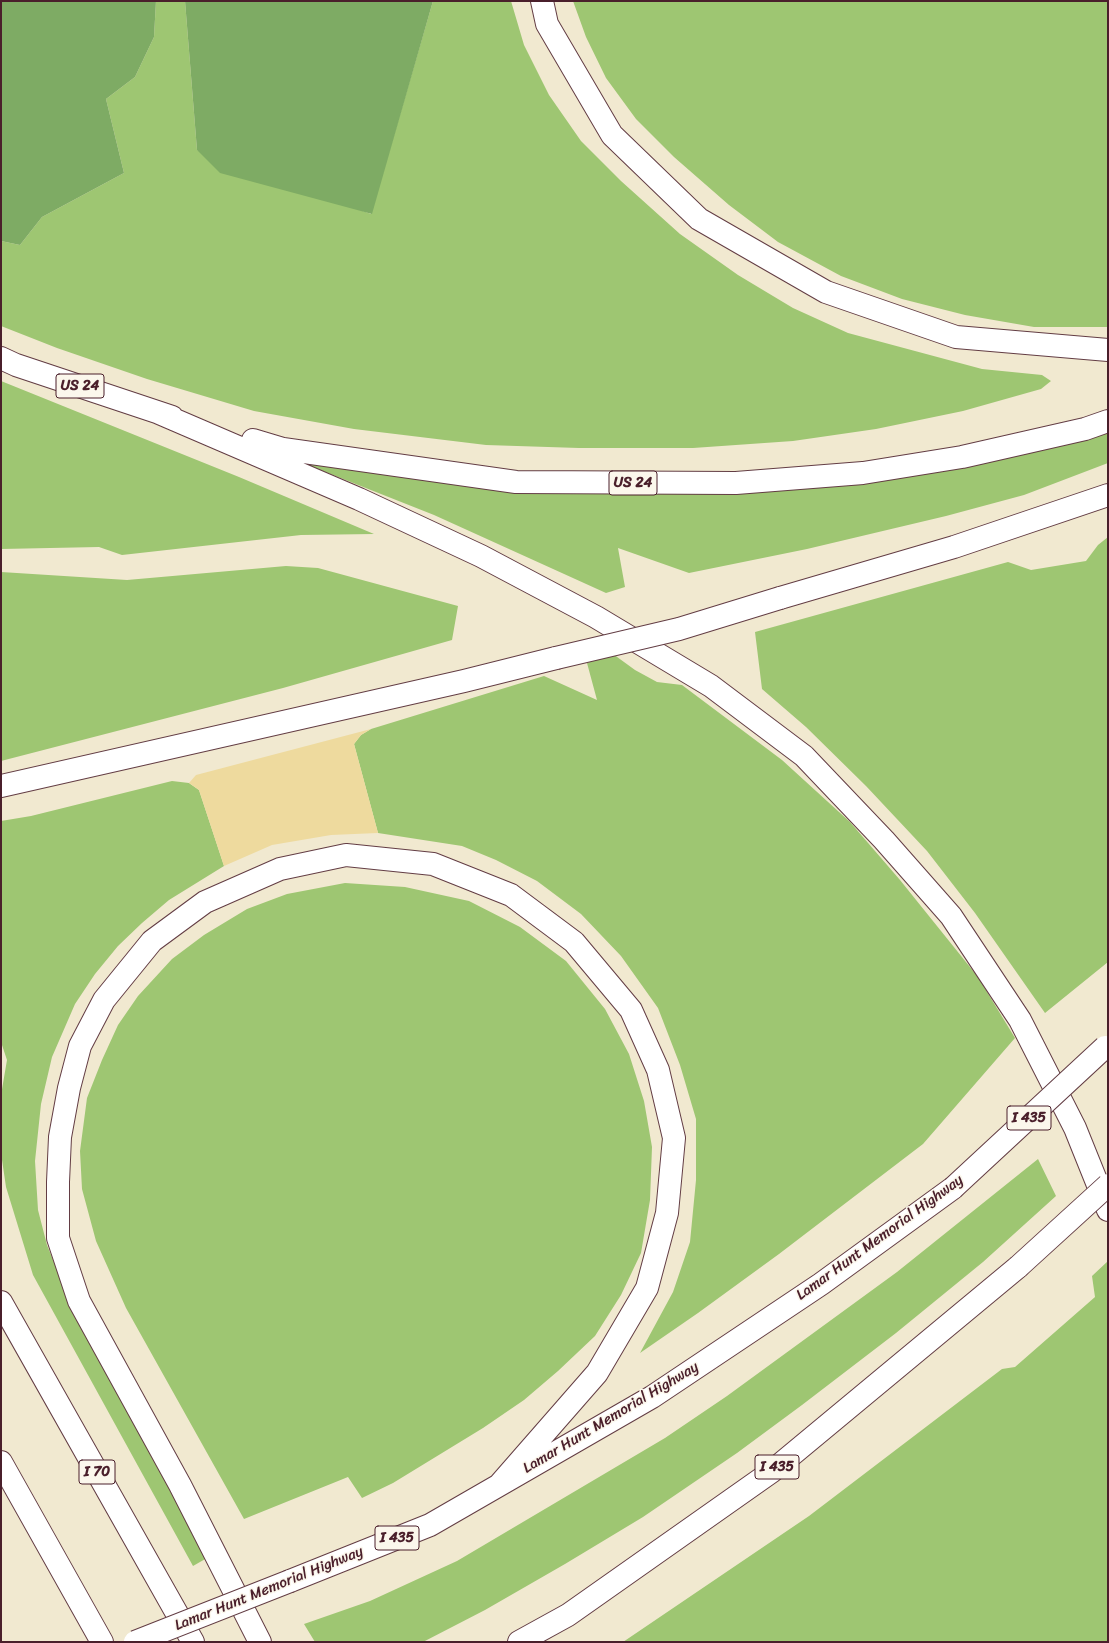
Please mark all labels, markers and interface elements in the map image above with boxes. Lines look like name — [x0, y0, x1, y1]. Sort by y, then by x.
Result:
road number: US 24 — [56, 374, 104, 398]
road number: US 24 — [609, 471, 657, 495]
road number: I 435 — [1007, 1106, 1051, 1130]
street label: Lamar Hunt Memorial Highway — [793, 1171, 967, 1305]
street label: Lamar Hunt Memorial Highway — [520, 1358, 702, 1478]
road number: I 435 — [755, 1455, 799, 1479]
road number: I 70 — [79, 1460, 115, 1484]
road number: I 435 — [375, 1526, 419, 1550]
street label: Lamar Hunt Memorial Highway — [172, 1543, 366, 1635]

